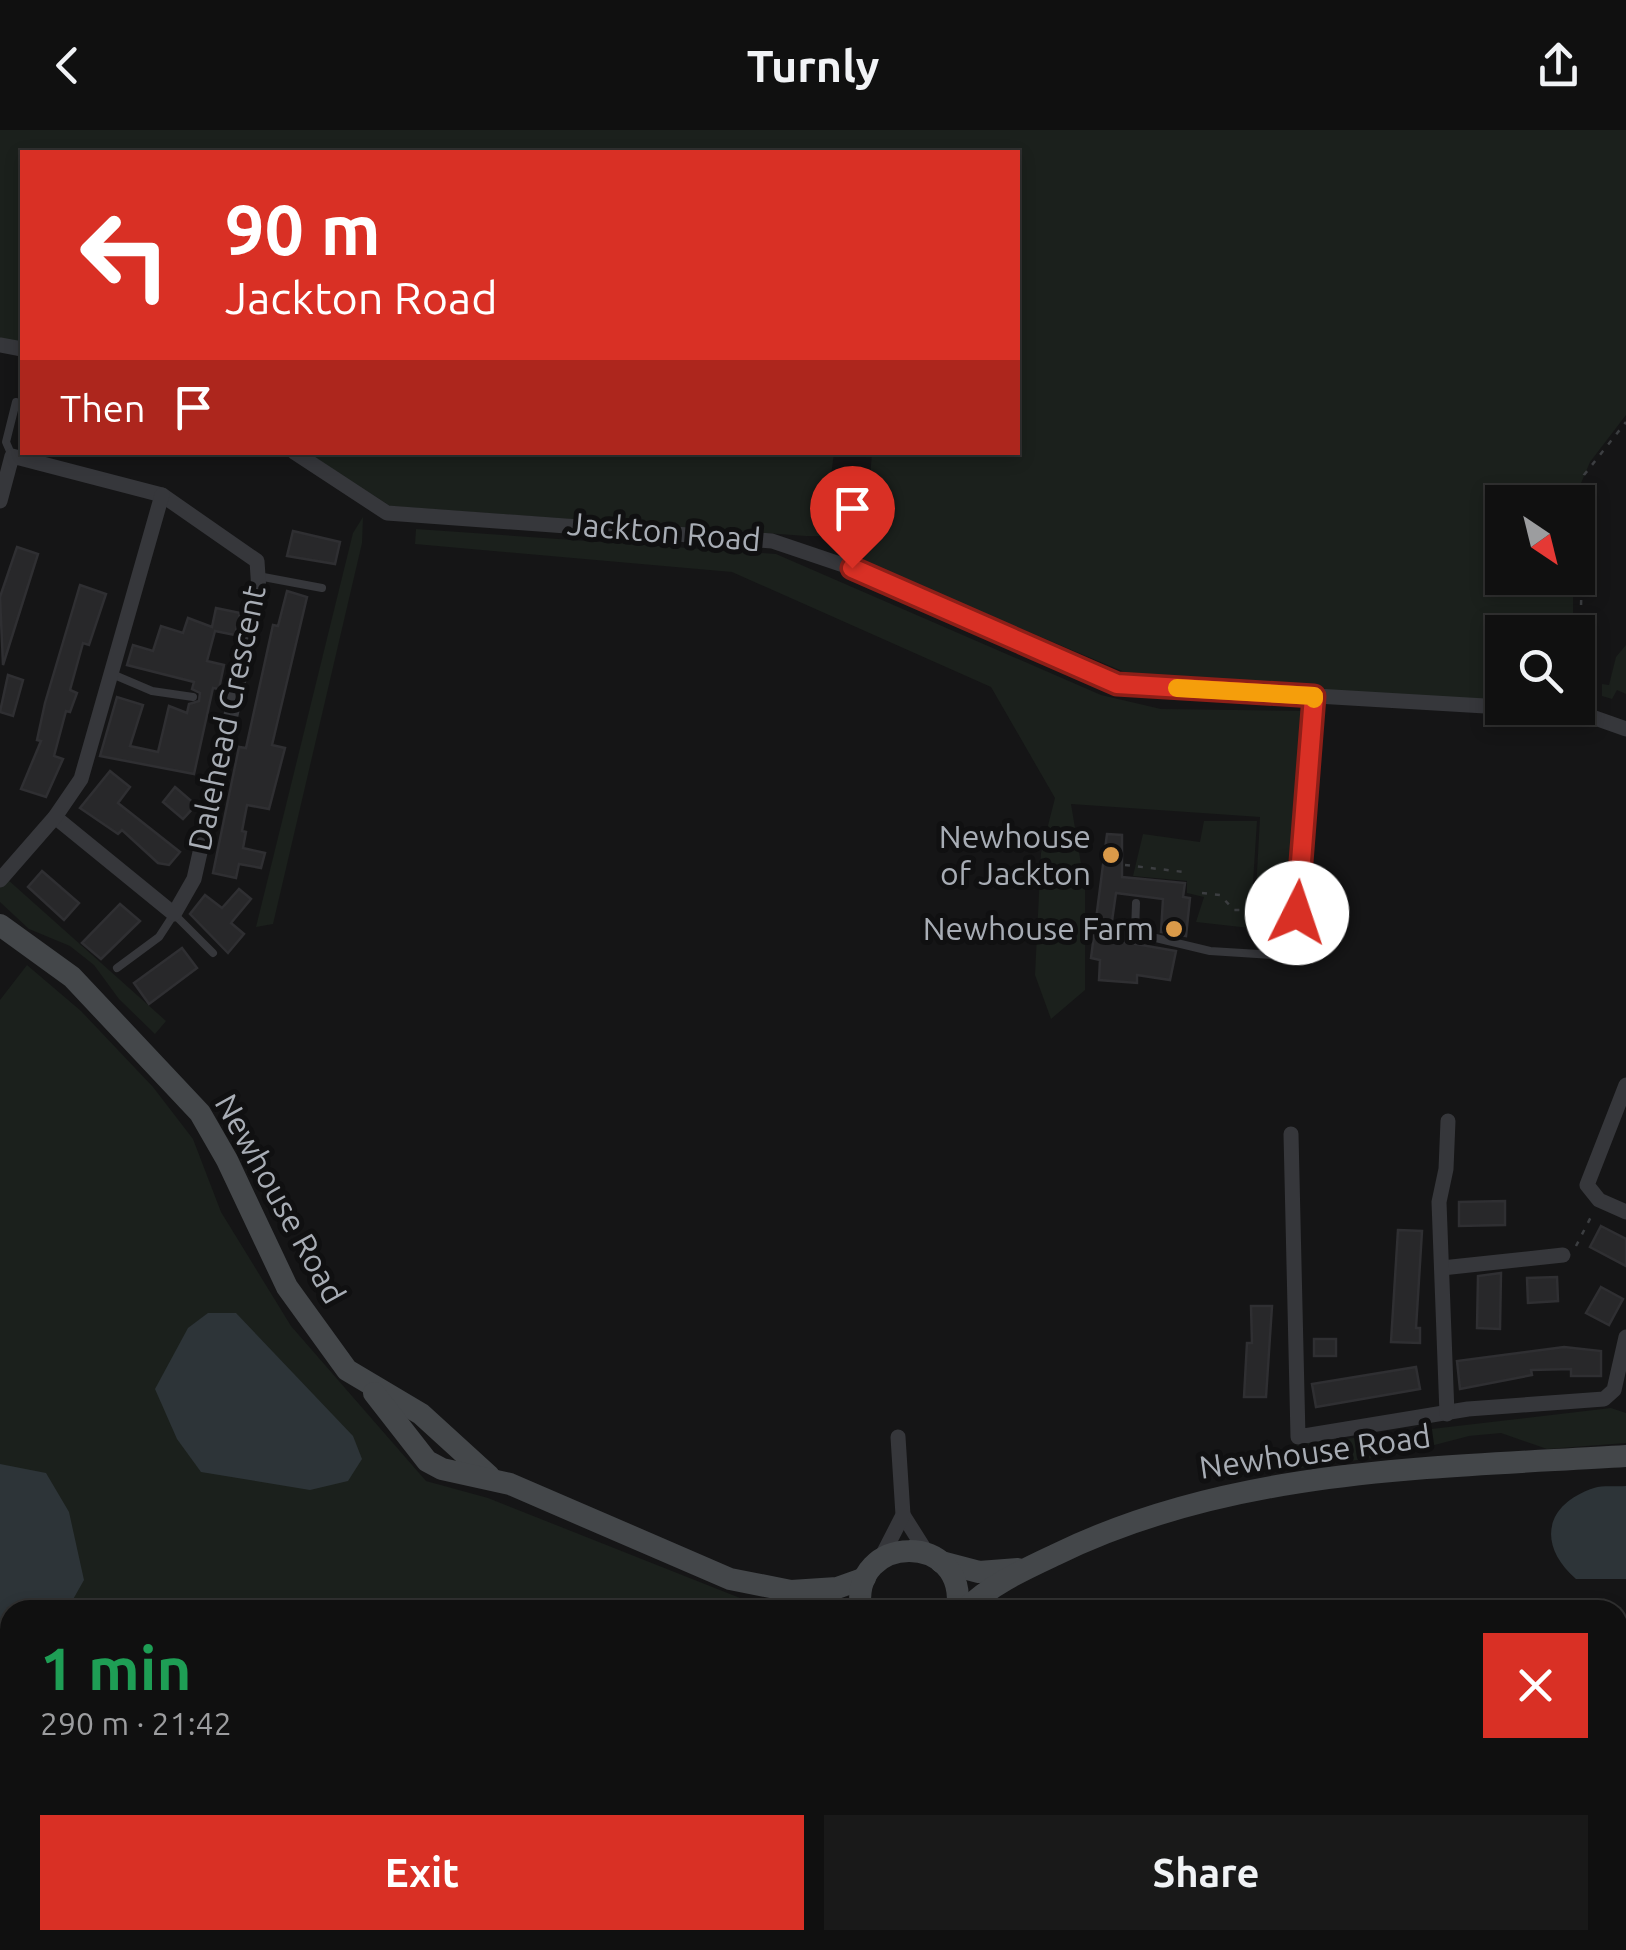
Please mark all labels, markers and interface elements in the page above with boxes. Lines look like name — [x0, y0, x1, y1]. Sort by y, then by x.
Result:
icon: back — [40, 38, 95, 93]
icon: share — [1531, 38, 1586, 93]
text: Turnly — [747, 40, 879, 91]
icon: left — [60, 190, 190, 320]
text: 90 m — [225, 190, 381, 268]
text: Jackton Road — [225, 272, 498, 323]
icon: arrive — [166, 380, 221, 435]
text: Then — [60, 387, 146, 429]
pin — [810, 466, 895, 569]
icon: arrive — [825, 481, 880, 536]
north arrow — [1485, 485, 1595, 595]
map controls — [1485, 485, 1595, 725]
street label: Jackton Road — [566, 505, 762, 557]
street label: Dalehead Crescent — [180, 582, 272, 854]
button: search — [1485, 615, 1595, 725]
place label: Newhouse of Jackton — [939, 818, 1091, 891]
marker: Newhouse of Jackton — [1100, 844, 1122, 866]
position arrow — [1245, 861, 1349, 965]
place label: Newhouse Farm — [923, 910, 1154, 946]
marker: Newhouse Farm — [1163, 918, 1185, 940]
street label: Newhouse Road — [209, 1088, 353, 1309]
street label: Newhouse Road — [1197, 1417, 1433, 1485]
button: close — [1483, 1633, 1588, 1738]
text: 1 min — [40, 1634, 192, 1701]
text: 290 m · 21:42 — [40, 1705, 232, 1741]
button: Exit — [40, 1815, 804, 1930]
button: Share — [824, 1815, 1588, 1930]

